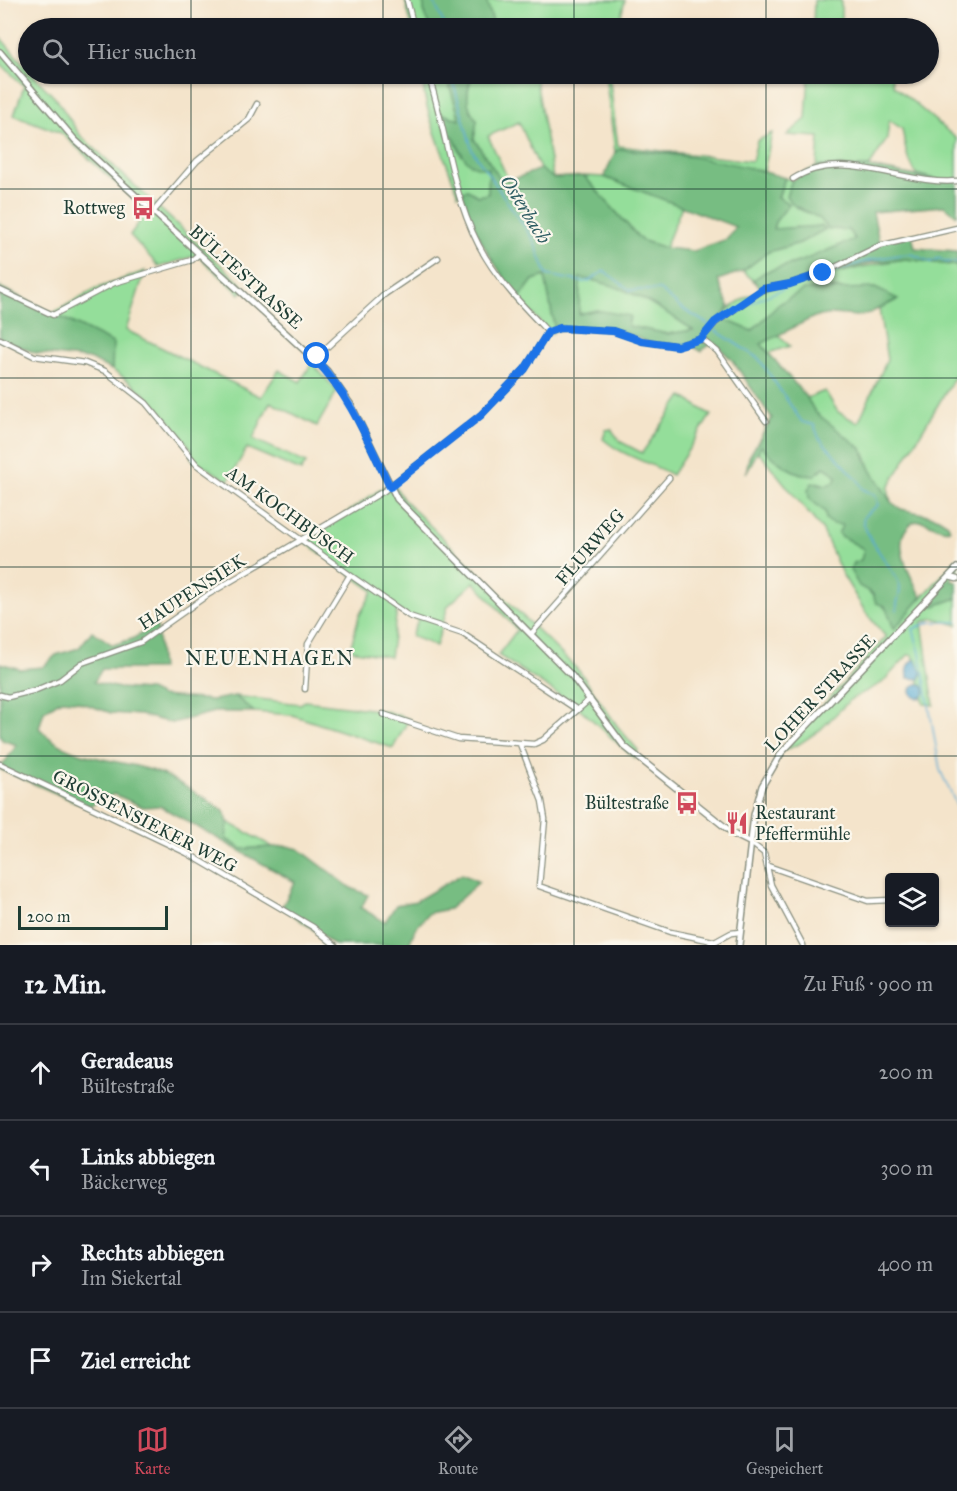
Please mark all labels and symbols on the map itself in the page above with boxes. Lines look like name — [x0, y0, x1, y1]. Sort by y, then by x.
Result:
water label: Osterbach — [495, 170, 557, 248]
bus stop icon: Rottweg — [130, 195, 156, 221]
place label: Rottweg — [63, 197, 126, 220]
street label: BÜLTESTRASSE — [185, 220, 308, 334]
route end — [809, 259, 835, 285]
route start — [303, 342, 329, 368]
street label: AM KOCHBUSCH — [221, 461, 358, 569]
street label: FLURWEG — [551, 504, 629, 590]
street label: HAUPENSIEK — [134, 549, 251, 635]
street label: LOHER STRASSE — [760, 630, 880, 756]
district label: NEUENHAGEN — [185, 646, 355, 670]
street label: GROSSENSIEKER WEG — [49, 765, 241, 877]
bus stop icon: Bültestraße — [674, 790, 700, 816]
place label: Bültestraße — [585, 792, 669, 814]
place label: Restaurant Pfeffermühle — [755, 802, 851, 845]
restaurant icon: Restaurant Pfeffermühle — [724, 810, 750, 836]
scale bar — [18, 903, 168, 930]

